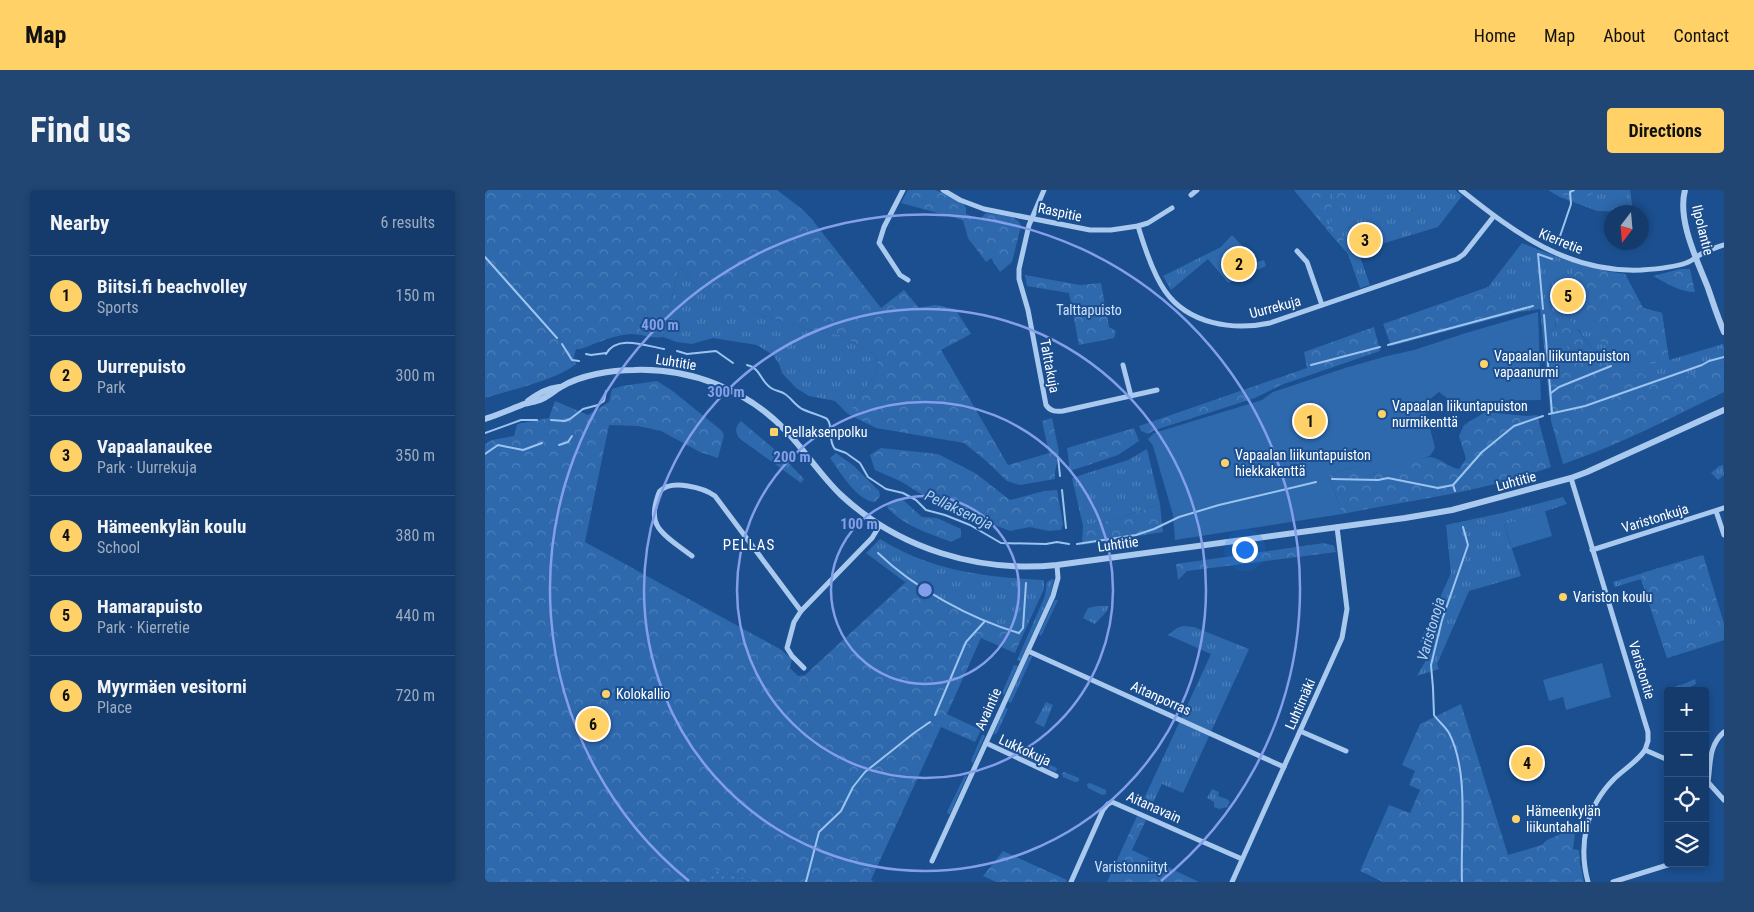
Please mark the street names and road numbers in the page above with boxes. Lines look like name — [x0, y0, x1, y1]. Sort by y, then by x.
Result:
street label: Raspitie — [1037, 200, 1084, 225]
street label: Ilpolantie — [1689, 203, 1717, 257]
street label: Kierretie — [1537, 225, 1586, 257]
street label: Uurrekuja — [1248, 292, 1302, 322]
street label: Talttakuja — [1037, 338, 1063, 394]
street label: Luhtitie — [654, 351, 698, 373]
street label: Luhtitie — [1494, 468, 1538, 494]
street label: Varistonkuja — [1620, 500, 1690, 536]
street label: Luhtitie — [1097, 533, 1140, 555]
street label: Varistontie — [1626, 639, 1659, 701]
street label: Luhtimäki — [1282, 676, 1318, 732]
street label: Aitanporras — [1128, 678, 1194, 718]
street label: Avaintie — [972, 685, 1004, 732]
street label: Lukkokuja — [996, 731, 1054, 769]
street label: Aitanavain — [1124, 788, 1184, 826]

